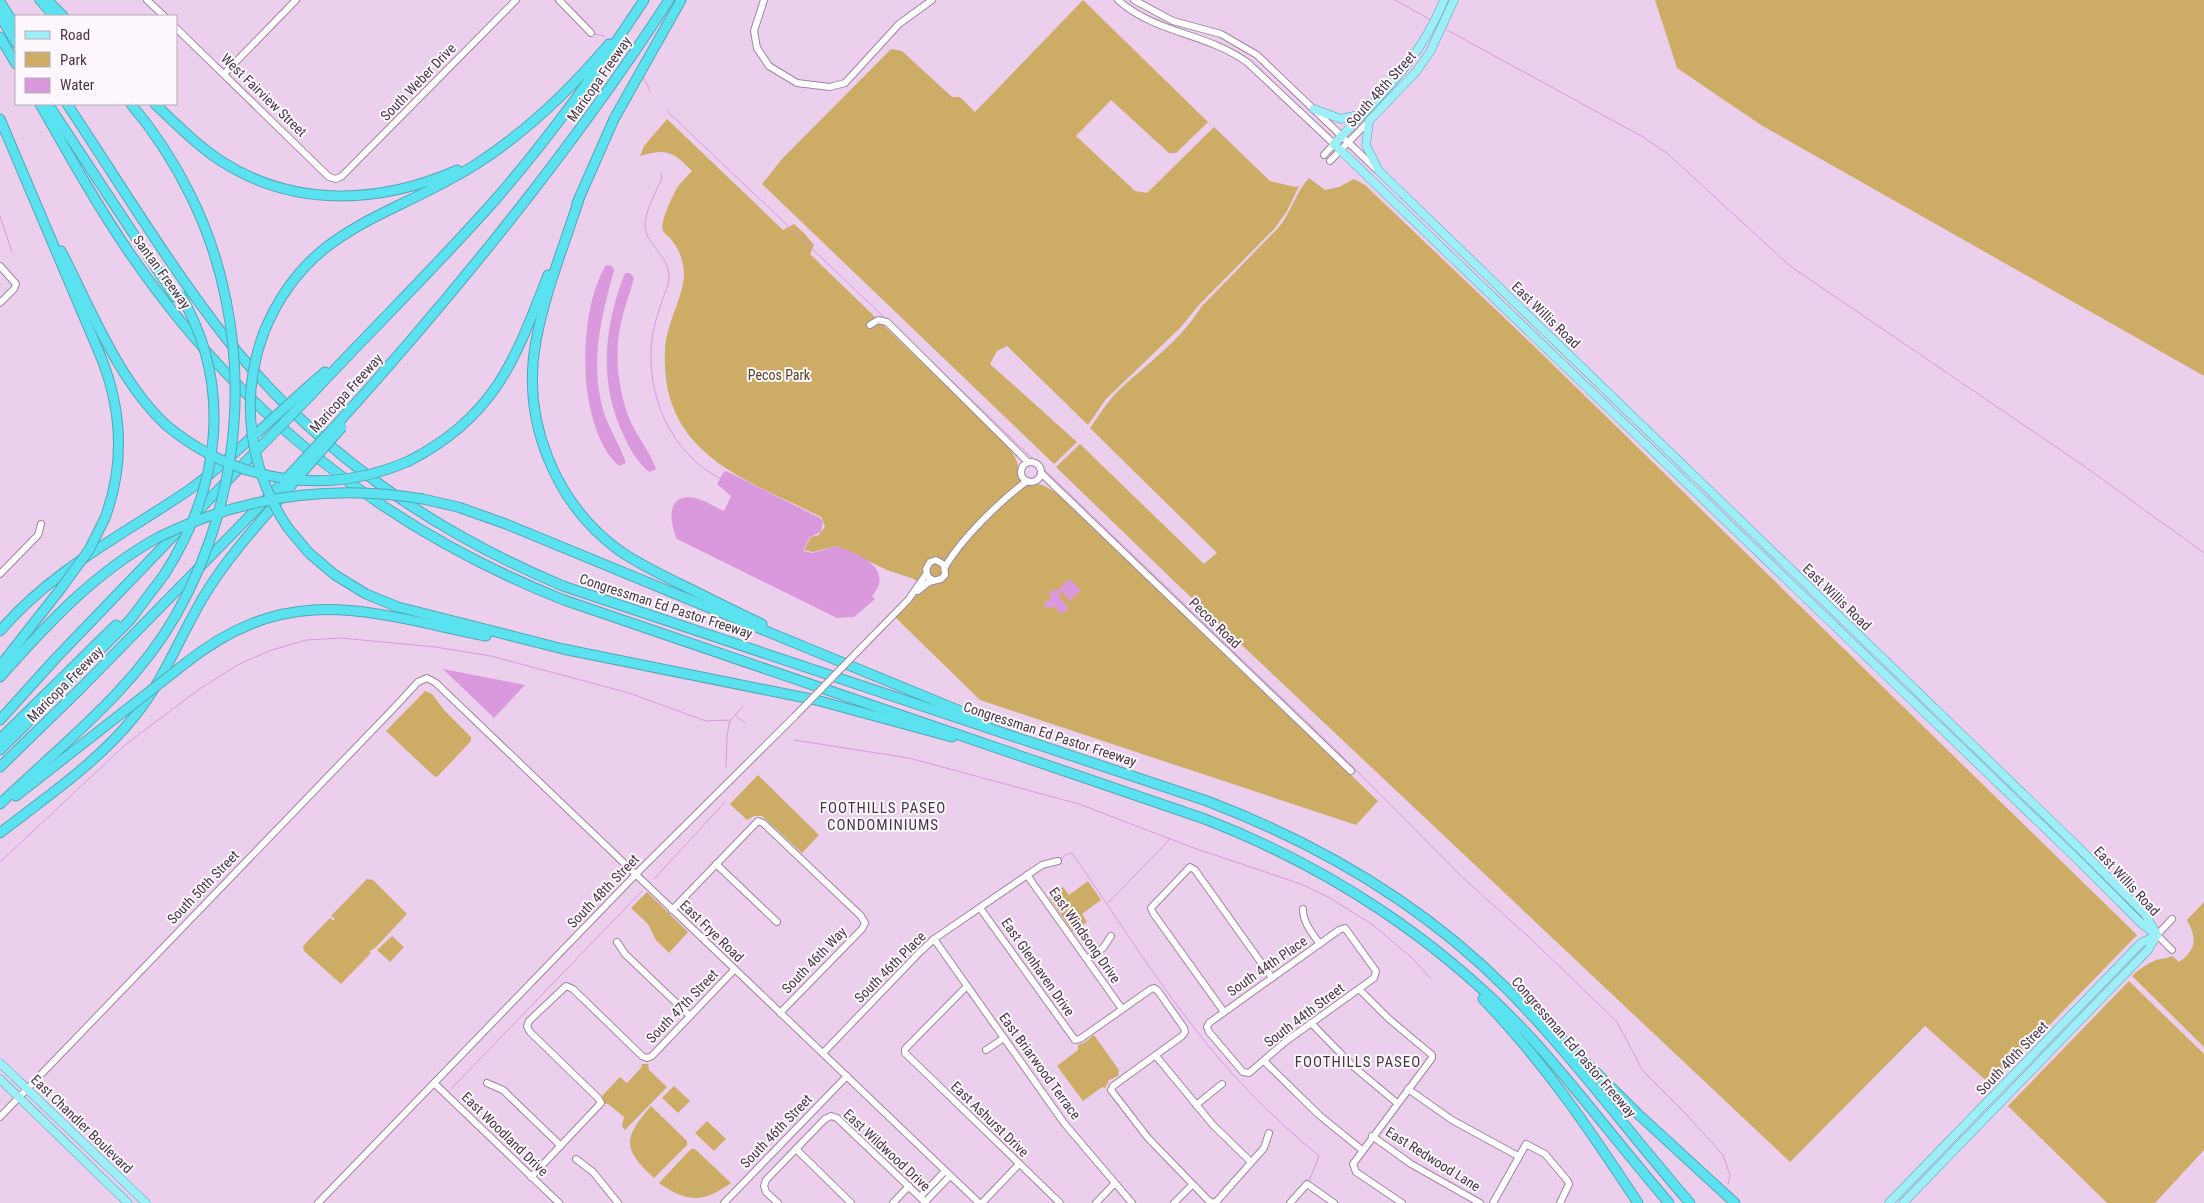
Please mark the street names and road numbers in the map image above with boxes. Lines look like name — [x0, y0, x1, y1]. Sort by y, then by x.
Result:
street label: Maricopa Freeway — [564, 33, 634, 125]
street label: South Weber Drive — [377, 40, 459, 124]
street label: South 48th Street — [1343, 48, 1419, 130]
street label: West Fairview Street — [218, 50, 310, 140]
street label: Santan Freeway — [130, 232, 194, 312]
street label: East Willis Road — [1509, 278, 1583, 352]
street label: Maricopa Freeway — [306, 350, 386, 436]
street label: East Willis Road — [1800, 560, 1874, 634]
street label: Congressman Ed Pastor Freeway — [577, 570, 755, 642]
street label: Pecos Road — [1186, 595, 1244, 651]
street label: Maricopa Freeway — [24, 643, 106, 725]
street label: Congressman Ed Pastor Freeway — [961, 698, 1139, 770]
street label: East Willis Road — [2091, 843, 2163, 919]
street label: South 50th Street — [164, 847, 242, 927]
street label: South 48th Street — [564, 851, 642, 931]
street label: East Windsong Drive — [1046, 884, 1124, 986]
street label: East Frye Road — [677, 897, 747, 965]
street label: East Glenhaven Drive — [998, 915, 1078, 1019]
street label: South 46th Way — [778, 923, 850, 996]
street label: South 46th Place — [851, 928, 929, 1006]
street label: South 44th Place — [1224, 932, 1310, 999]
street label: South 47th Street — [643, 966, 721, 1046]
street label: Congressman Ed Pastor Freeway — [1509, 973, 1640, 1121]
street label: South 44th Street — [1261, 980, 1347, 1050]
street label: East Briarwood Terrace — [996, 1010, 1084, 1123]
street label: South 40th Street — [1973, 1018, 2051, 1098]
street label: East Chandler Boulevard — [28, 1071, 136, 1177]
street label: East Ashurst Drive — [948, 1078, 1032, 1160]
street label: East Woodland Drive — [459, 1089, 552, 1180]
street label: South 46th Street — [737, 1091, 815, 1171]
street label: East Wildwood Drive — [840, 1106, 934, 1195]
street label: East Redwood Lane — [1383, 1124, 1484, 1195]

